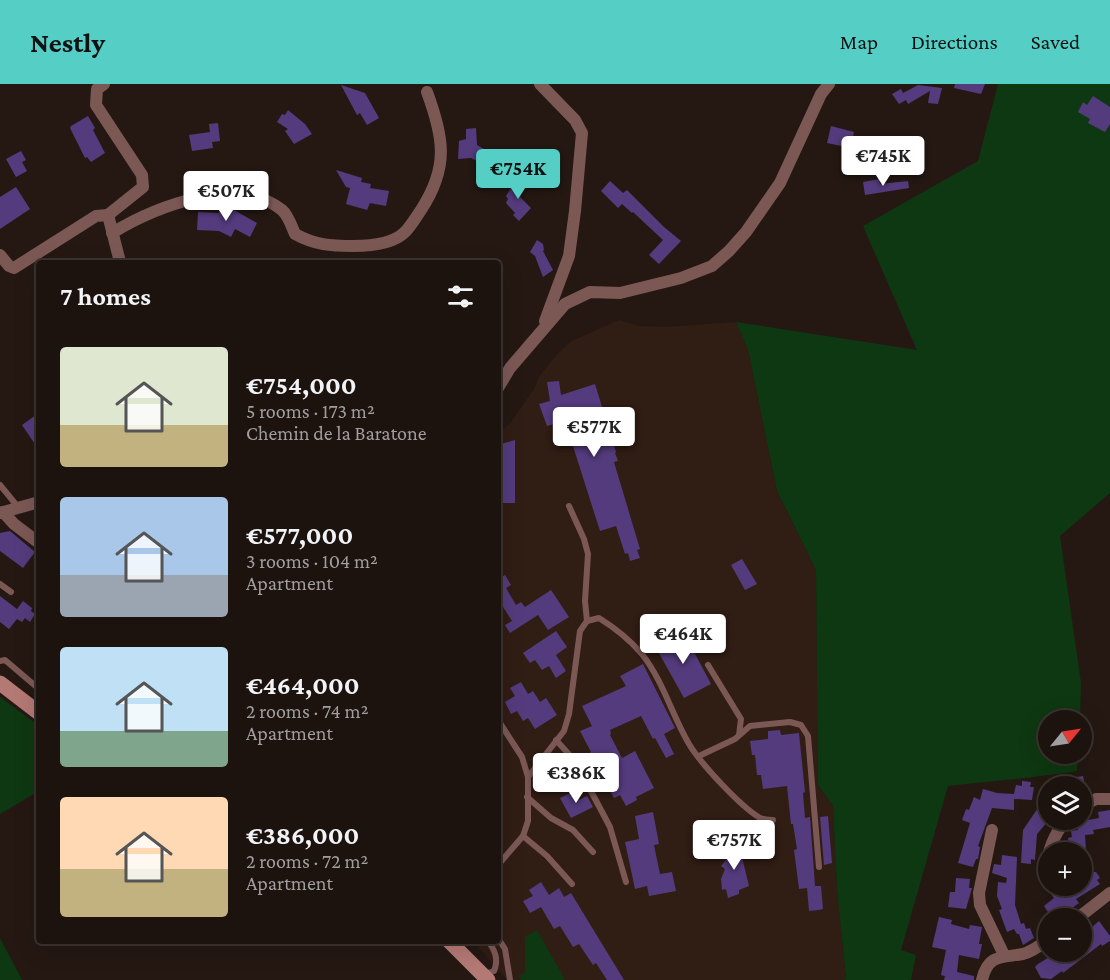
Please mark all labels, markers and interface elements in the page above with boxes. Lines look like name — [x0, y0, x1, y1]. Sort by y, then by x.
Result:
text: Nestly — [30, 27, 105, 58]
text: Map — [840, 30, 878, 54]
text: Directions — [911, 30, 998, 54]
text: Saved — [1031, 30, 1080, 54]
pin: €745K — [841, 136, 925, 187]
text: €745K — [855, 144, 911, 166]
pin: €754K — [476, 149, 560, 200]
text: €754K — [490, 157, 546, 179]
pin: €507K — [184, 171, 268, 222]
text: €507K — [198, 179, 254, 201]
icon: filters — [444, 280, 477, 313]
text: 7 homes — [60, 282, 151, 311]
icon: home — [108, 371, 180, 443]
text: €754,000 — [246, 371, 357, 400]
text: 5 rooms · 173 m² — [246, 400, 375, 422]
pin: €577K — [552, 407, 636, 458]
text: €577K — [567, 415, 621, 437]
text: Chemin de la Baratone — [246, 422, 427, 444]
icon: home — [108, 521, 180, 593]
text: €577,000 — [246, 521, 353, 550]
text: 3 rooms · 104 m² — [246, 550, 378, 572]
text: Apartment — [246, 572, 333, 594]
pin: €464K — [641, 614, 725, 665]
text: €464K — [654, 622, 712, 644]
icon: home — [108, 671, 180, 743]
text: €464,000 — [246, 671, 360, 700]
text: 2 rooms · 74 m² — [246, 700, 368, 722]
north arrow — [1038, 710, 1092, 764]
map controls — [1038, 710, 1092, 962]
text: Apartment — [246, 722, 333, 744]
pin: €386K — [534, 753, 618, 804]
text: €386K — [547, 761, 605, 783]
button: layers — [1038, 776, 1092, 830]
pin: €757K — [692, 820, 776, 871]
icon: home — [108, 821, 180, 893]
text: €386,000 — [246, 821, 359, 850]
text: €757K — [707, 828, 761, 850]
button: + — [1038, 842, 1092, 896]
text: 2 rooms · 72 m² — [246, 850, 368, 872]
text: Apartment — [246, 872, 333, 894]
button: − — [1038, 908, 1092, 962]

